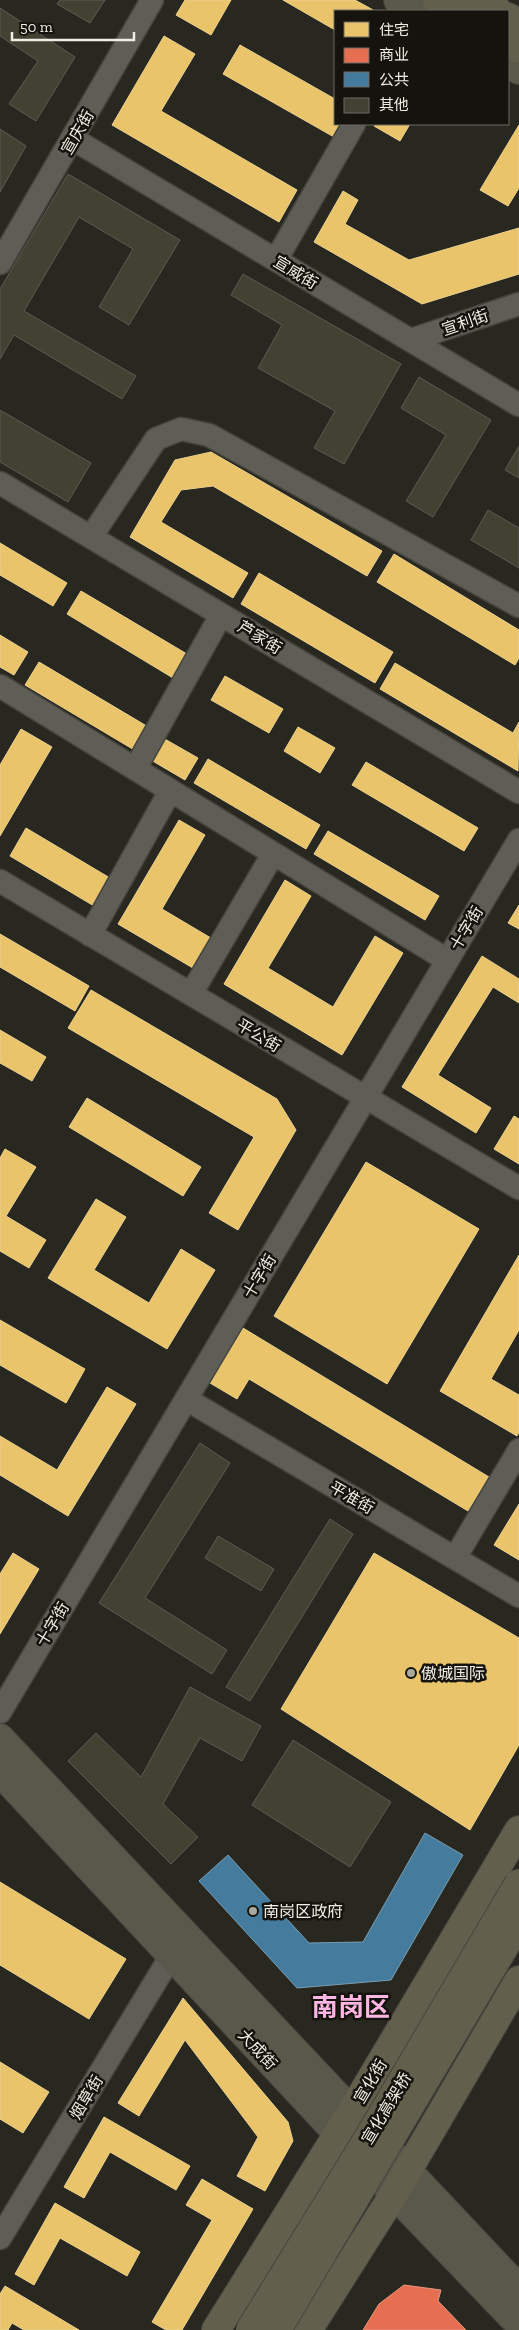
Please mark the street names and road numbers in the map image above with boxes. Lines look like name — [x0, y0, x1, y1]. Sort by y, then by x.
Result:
street label: 宣庆街 — [57, 107, 98, 158]
street label: 宣威街 — [270, 252, 321, 293]
street label: 宣利街 — [439, 306, 491, 339]
street label: 芦家街 — [234, 617, 285, 658]
street label: 十字街 — [446, 903, 487, 954]
street label: 平公街 — [233, 1015, 284, 1056]
street label: 十字街 — [239, 1251, 280, 1302]
street label: 平准街 — [326, 1477, 377, 1518]
street label: 十字街 — [32, 1599, 73, 1650]
street label: 大成街 — [234, 2025, 281, 2073]
street label: 宣化街 — [350, 2056, 391, 2107]
street label: 宣化高架桥 — [358, 2069, 415, 2147]
street label: 烟草街 — [66, 2072, 107, 2123]

